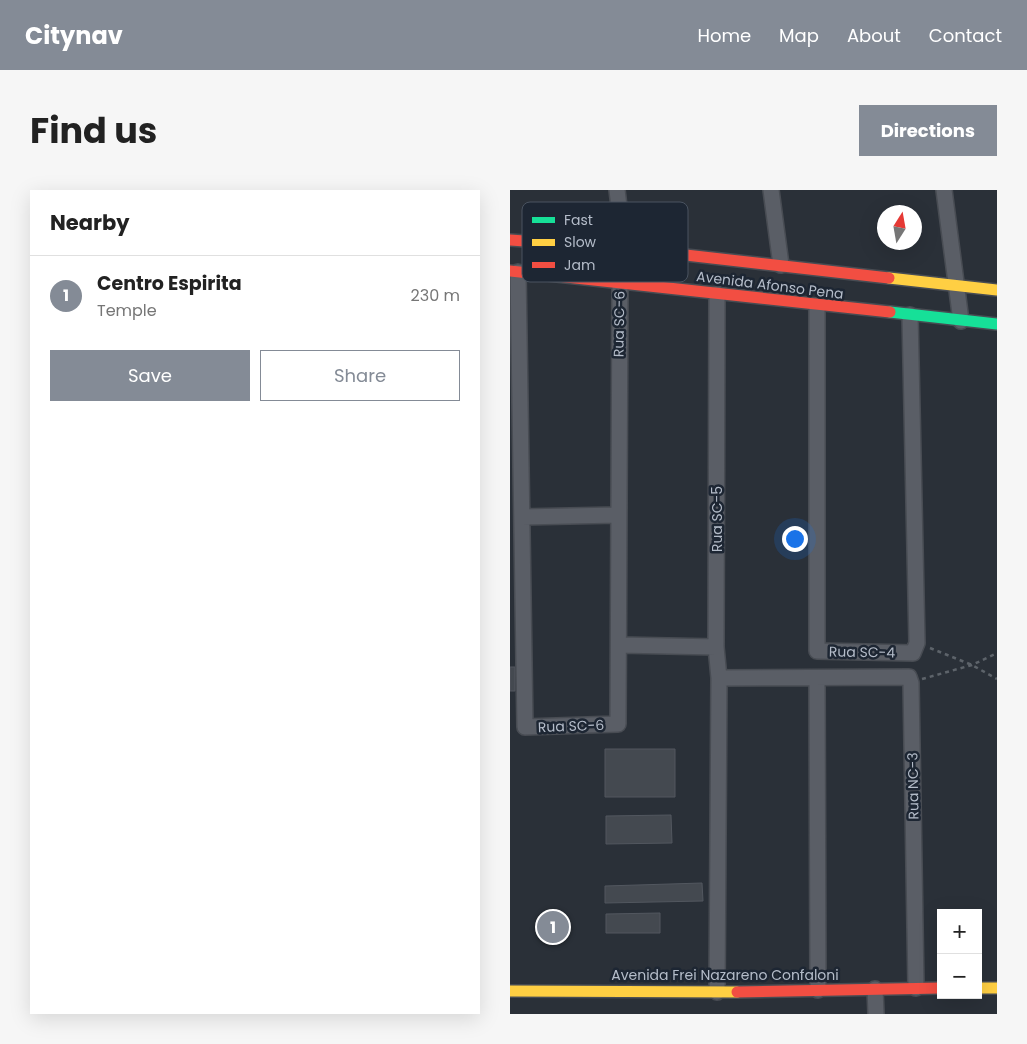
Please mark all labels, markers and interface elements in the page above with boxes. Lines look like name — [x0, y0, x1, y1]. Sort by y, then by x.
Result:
text: Citynav — [25, 19, 123, 52]
text: Home — [697, 23, 751, 48]
text: Map — [779, 23, 819, 48]
text: About — [847, 23, 901, 48]
text: Contact — [929, 23, 1002, 48]
button: Directions — [859, 105, 997, 156]
text: Find us — [30, 106, 157, 155]
legend — [522, 202, 688, 282]
north arrow — [877, 205, 922, 250]
text: Nearby — [50, 208, 130, 237]
text: Fast — [564, 210, 593, 230]
text: Slow — [564, 232, 597, 252]
text: Jam — [564, 255, 595, 275]
street label: Avenida Afonso Pena — [695, 266, 845, 304]
text: Centro Espirita — [97, 270, 242, 297]
text: 1 — [63, 284, 69, 307]
text: 230 m — [411, 284, 460, 307]
street label: Rua SC-6 — [608, 291, 630, 357]
text: Temple — [97, 299, 157, 322]
button: Save — [50, 350, 250, 401]
button: Share — [260, 350, 460, 401]
street label: Rua SC-5 — [707, 486, 727, 552]
your location — [782, 526, 808, 552]
street label: Rua SC-4 — [829, 641, 895, 663]
street label: Rua SC-6 — [538, 715, 605, 737]
street label: Rua NC-3 — [902, 752, 924, 820]
pin: 1 — [537, 908, 569, 946]
map controls — [937, 909, 982, 999]
button: + — [937, 909, 982, 954]
button: − — [937, 954, 982, 999]
street label: Avenida Frei Nazareno Confaloni — [611, 965, 839, 985]

